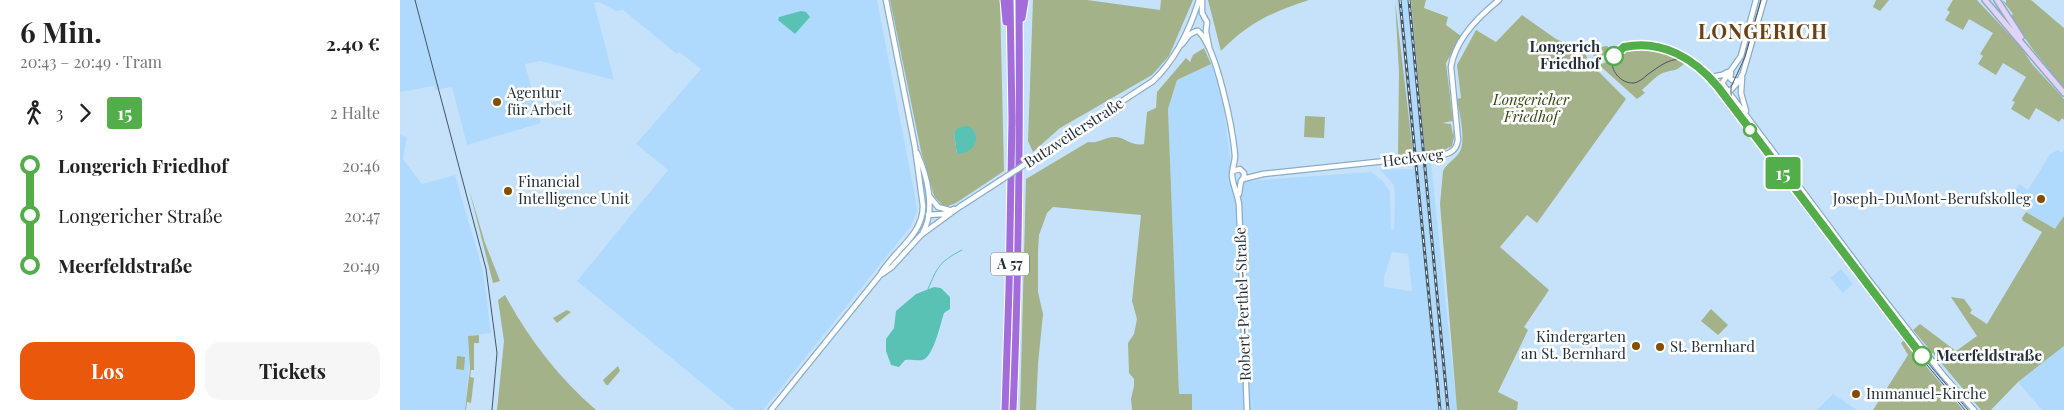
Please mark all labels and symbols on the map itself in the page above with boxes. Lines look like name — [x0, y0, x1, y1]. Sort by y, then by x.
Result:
district label: LONGERICH — [1698, 17, 1828, 44]
place label: Longerich Friedhof — [1529, 36, 1602, 73]
marker: Longerich Friedhof — [1604, 46, 1624, 66]
place label: Agentur für Arbeit — [506, 82, 573, 119]
park label: Longericher Friedhof — [1492, 89, 1570, 126]
street label: Butzweilerstraße — [1020, 93, 1127, 172]
marker: Agentur für Arbeit — [491, 96, 503, 108]
unlabelled marker — [1743, 123, 1757, 137]
street label: Heckweg — [1381, 143, 1445, 171]
line badge: 15 — [1760, 157, 1806, 189]
place label: Financial Intelligence Unit — [518, 171, 630, 208]
marker: Financial Intelligence Unit — [502, 185, 514, 197]
place label: Joseph-DuMont-Berufskolleg — [1832, 188, 2031, 208]
marker: Joseph-DuMont-Berufskolleg — [2035, 193, 2047, 205]
street label: Robert-Perthel-Straße — [1229, 227, 1255, 381]
road number: A 57 — [991, 252, 1029, 276]
place label: Kindergarten an St. Bernhard — [1521, 326, 1626, 363]
place label: St. Bernhard — [1670, 336, 1755, 356]
marker: Kindergarten an St. Bernhard — [1630, 340, 1642, 352]
marker: St. Bernhard — [1654, 341, 1666, 353]
place label: Meerfeldstraße — [1936, 345, 2042, 365]
marker: Meerfeldstraße — [1912, 346, 1932, 366]
place label: Immanuel-Kirche — [1866, 383, 1987, 403]
marker: Immanuel-Kirche — [1850, 388, 1862, 400]

